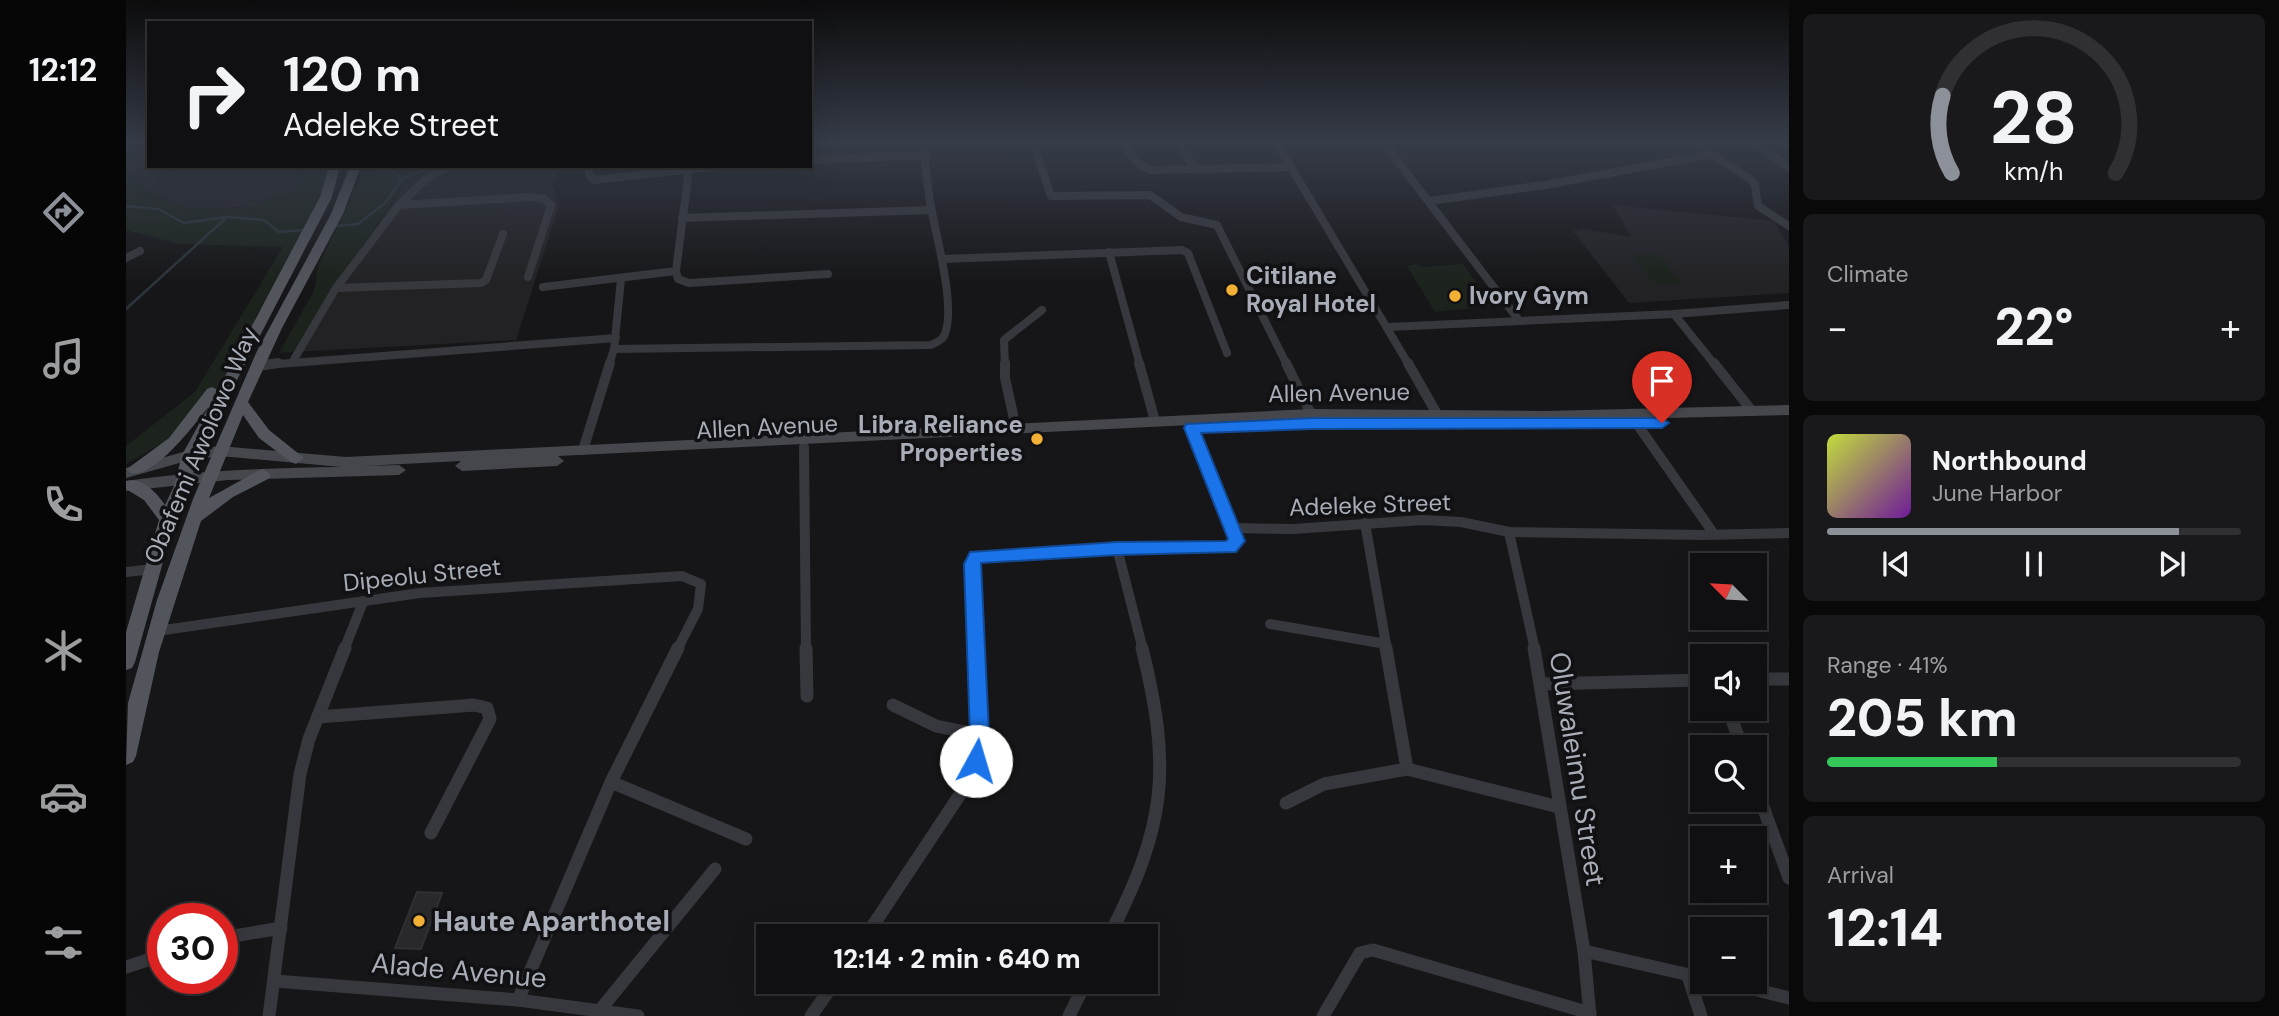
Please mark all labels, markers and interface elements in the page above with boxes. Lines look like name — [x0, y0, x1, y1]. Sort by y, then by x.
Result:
text: 120 m — [283, 42, 421, 106]
text: 12:12 — [29, 49, 97, 91]
icon: right — [168, 49, 259, 140]
text: 28 — [1990, 72, 2078, 167]
text: Adeleke Street — [283, 104, 499, 146]
text: km/h — [2004, 155, 2064, 188]
icon: directions — [39, 188, 88, 237]
text: Climate — [1827, 259, 1909, 289]
place label: Citilane Royal Hotel — [1246, 260, 1376, 319]
place label: Ivory Gym — [1469, 280, 1589, 311]
marker: Citilane Royal Hotel — [1224, 282, 1240, 298]
marker: Ivory Gym — [1447, 288, 1463, 304]
text: 22° — [1994, 293, 2074, 361]
text: − — [1827, 303, 1848, 353]
text: + — [2220, 303, 2241, 353]
street label: Obafemi Awolowo Way — [137, 322, 264, 568]
icon: music — [39, 334, 88, 383]
pin — [1632, 351, 1692, 423]
icon: arrive — [1643, 362, 1681, 400]
street label: Allen Avenue — [1268, 376, 1410, 409]
street label: Allen Avenue — [695, 407, 839, 446]
place label: Libra Reliance Properties — [858, 409, 1023, 468]
marker: Libra Reliance Properties — [1029, 431, 1045, 447]
text: Northbound — [1932, 444, 2087, 478]
text: June Harbor — [1932, 478, 2062, 508]
icon: phone — [39, 480, 88, 529]
street label: Adeleke Street — [1288, 486, 1452, 523]
icon: previous — [1877, 545, 1915, 583]
icon: pause — [2015, 545, 2053, 583]
icon: next — [2153, 545, 2191, 583]
street label: Dipeolu Street — [341, 551, 502, 598]
north arrow — [1690, 553, 1768, 630]
map controls — [1690, 553, 1767, 994]
icon: climate — [39, 626, 88, 675]
button: sound — [1690, 644, 1767, 721]
street label: Oluwaleimu Street — [1541, 649, 1614, 889]
text: Range · 41% — [1827, 650, 1948, 680]
text: 205 km — [1827, 684, 2018, 752]
position arrow — [939, 724, 1013, 798]
button: search — [1690, 735, 1767, 812]
icon: car — [39, 772, 88, 821]
button: + — [1690, 826, 1767, 903]
text: Arrival — [1827, 860, 1894, 890]
text: 12:14 — [1827, 894, 1943, 962]
speed limit sign: 30 — [147, 903, 238, 994]
place label: Haute Aparthotel — [433, 903, 670, 940]
marker: Haute Aparthotel — [411, 913, 427, 929]
button: − — [1690, 917, 1767, 994]
icon: filters — [39, 918, 88, 967]
text: 12:14 · 2 min · 640 m — [833, 942, 1081, 976]
street label: Alade Avenue — [370, 944, 548, 997]

